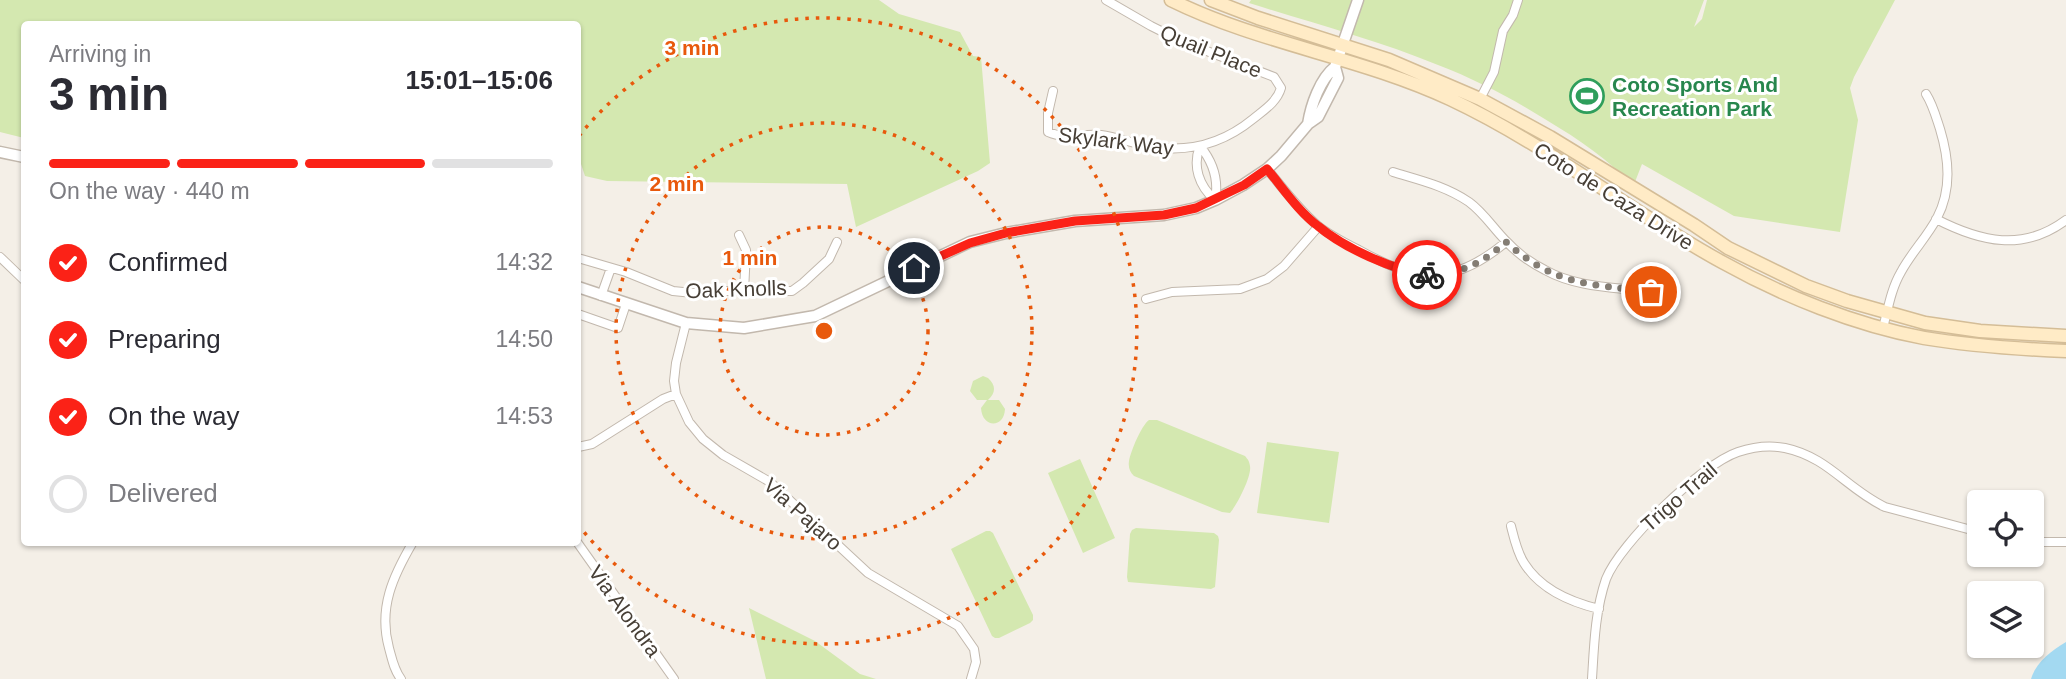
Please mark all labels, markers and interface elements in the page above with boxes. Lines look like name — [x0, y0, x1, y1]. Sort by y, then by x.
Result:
street label: Quail Place — [1157, 20, 1265, 82]
text: 3 min — [665, 36, 719, 59]
text: Arriving in — [49, 41, 151, 67]
text: 15:01–15:06 — [406, 65, 553, 95]
text: 3 min — [49, 68, 169, 120]
place label: Coto Sports And Recreation Park — [1612, 73, 1778, 120]
sports icon: Coto Sports And Recreation Park — [1568, 77, 1606, 115]
street label: Skylark Way — [1057, 123, 1175, 160]
street label: Coto de Caza Drive — [1530, 138, 1698, 254]
text: 2 min — [650, 172, 704, 195]
text: On the way · 440 m — [49, 178, 250, 204]
pin — [884, 238, 944, 298]
courier — [1392, 240, 1462, 310]
icon: check — [49, 244, 87, 282]
text: 1 min — [723, 246, 777, 269]
text: Confirmed — [108, 247, 228, 277]
text: 14:32 — [495, 249, 553, 275]
icon: home — [895, 249, 933, 287]
icon: bike — [1408, 256, 1446, 294]
pin — [1621, 262, 1681, 322]
icon: bag — [1632, 273, 1670, 311]
street label: Oak Knolls — [685, 276, 787, 302]
centre of rings — [812, 319, 836, 343]
icon: check — [49, 321, 87, 359]
text: Preparing — [108, 324, 221, 354]
text: 14:50 — [495, 326, 553, 352]
icon: check — [49, 398, 87, 436]
text: On the way — [108, 401, 240, 431]
text: 14:53 — [495, 403, 553, 429]
street label: Trigo Trail — [1637, 458, 1721, 536]
street label: Via Pajaro — [759, 473, 847, 555]
text: Delivered — [108, 478, 218, 508]
map controls — [1967, 490, 2044, 658]
button: locate — [1967, 490, 2044, 567]
street label: Via Alondra — [584, 561, 666, 661]
button: layers — [1967, 581, 2044, 658]

